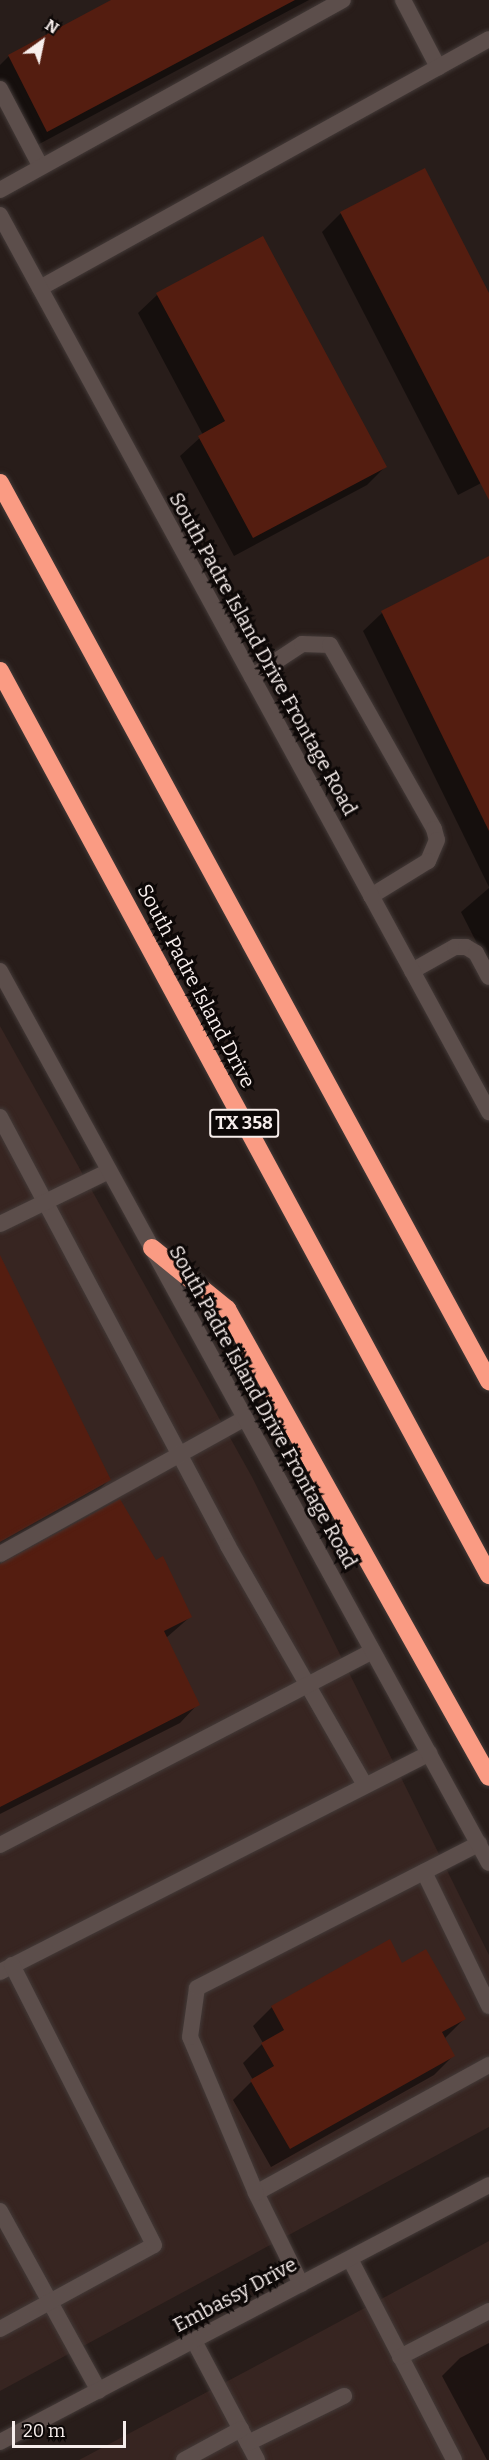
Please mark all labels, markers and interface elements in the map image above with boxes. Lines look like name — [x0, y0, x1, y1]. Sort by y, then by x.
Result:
north arrow — [12, 12, 72, 72]
text: N — [42, 15, 62, 38]
street label: South Padre Island Drive Frontage Road — [164, 488, 362, 820]
street label: South Padre Island Drive — [132, 880, 260, 1092]
road number: TX 358 — [208, 1108, 280, 1138]
street label: South Padre Island Drive Frontage Road — [164, 1241, 362, 1573]
street label: Embassy Drive — [169, 2252, 301, 2338]
scale bar — [15, 2409, 129, 2447]
text: 20 m — [23, 2420, 65, 2442]

